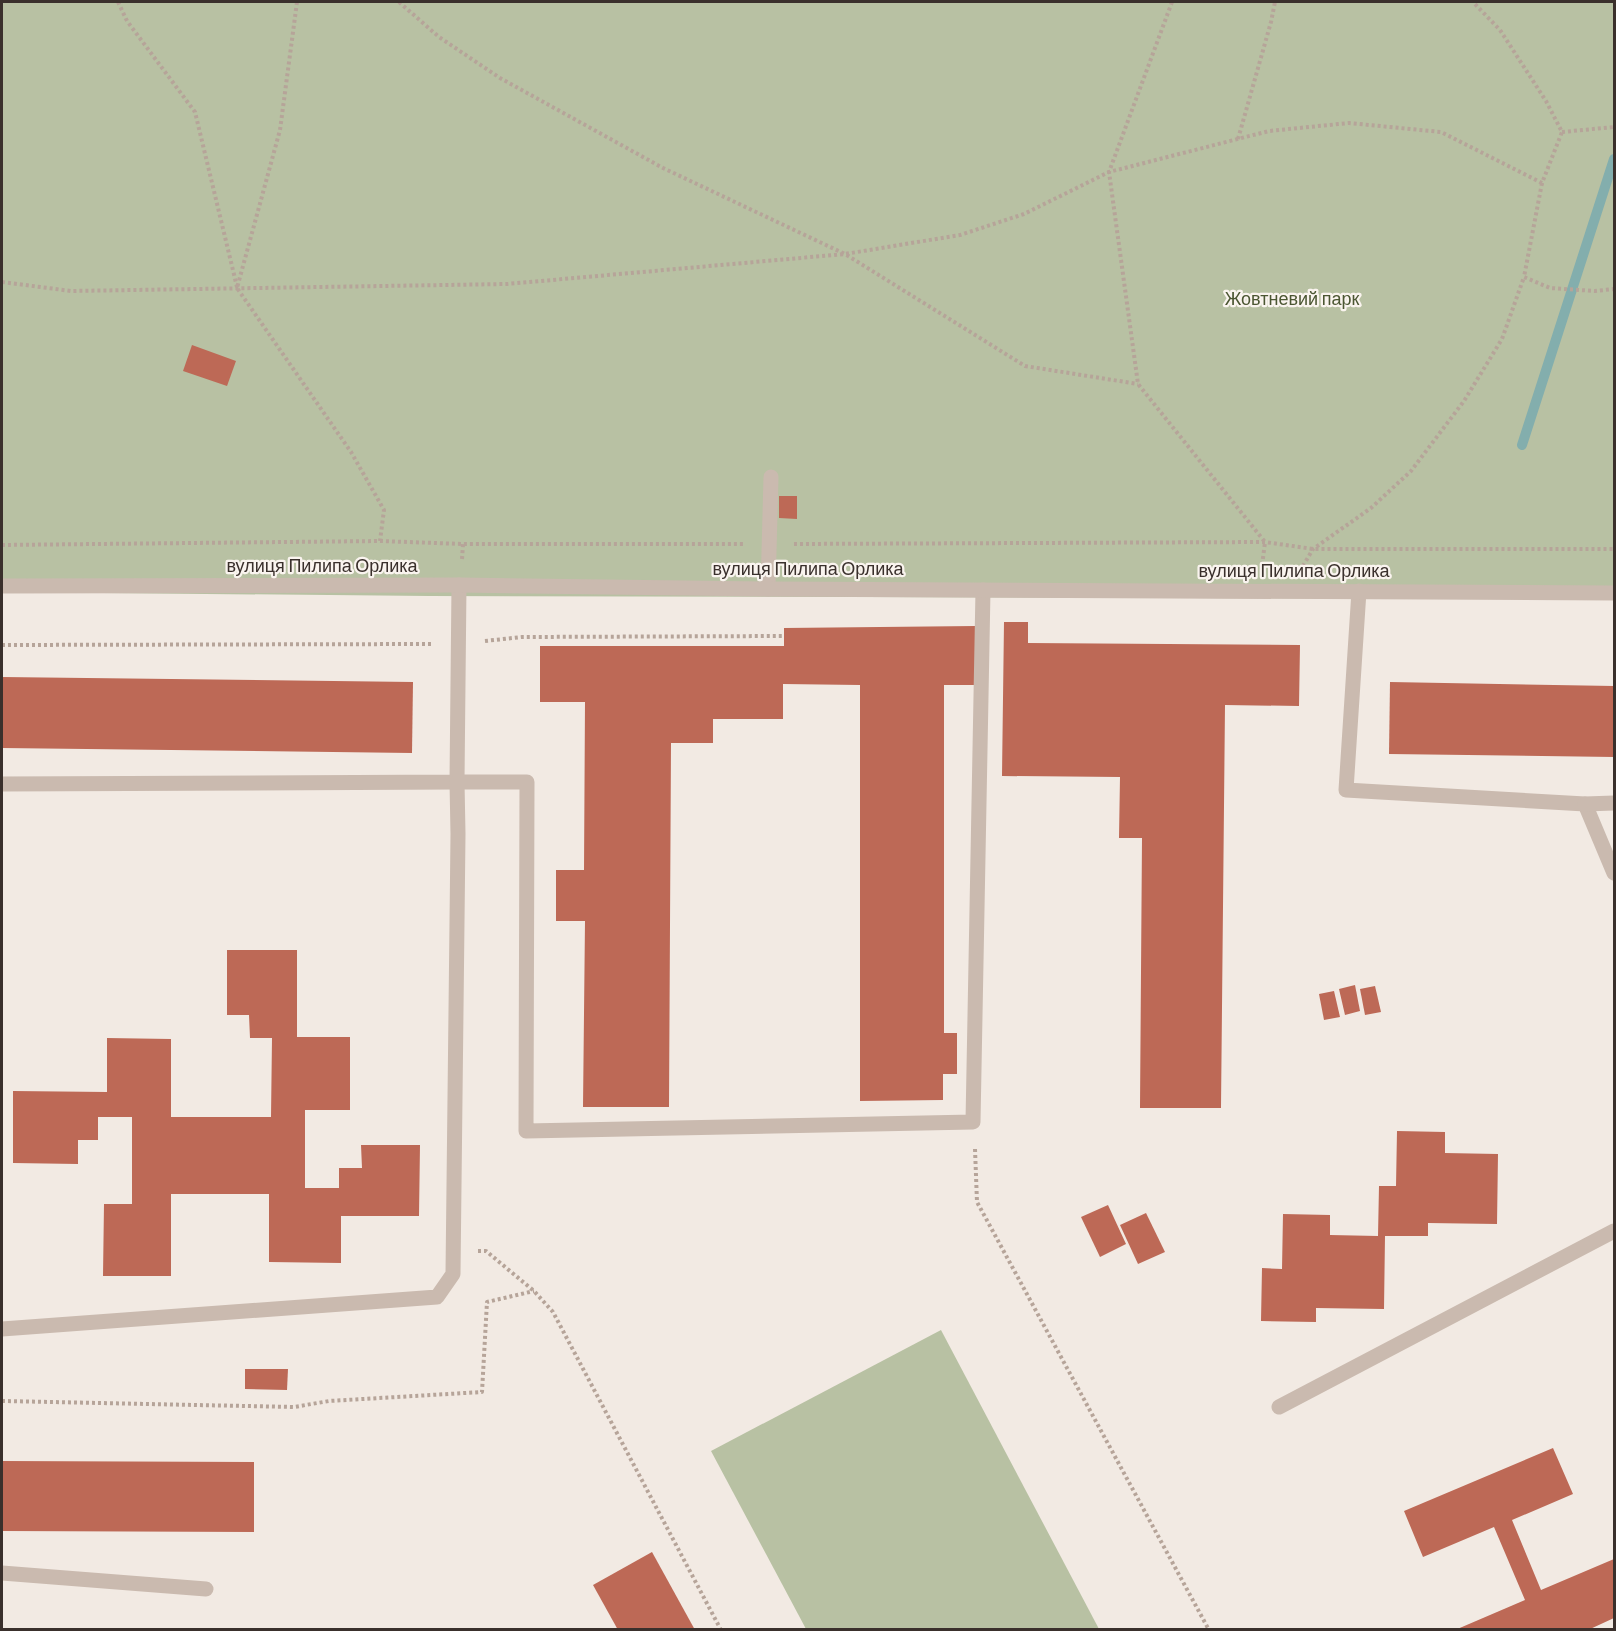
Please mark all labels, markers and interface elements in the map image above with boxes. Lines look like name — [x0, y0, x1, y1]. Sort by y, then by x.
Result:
park label: Жовтневий парк — [1225, 287, 1359, 309]
street label: вулиця Пилипа Орлика — [226, 554, 419, 576]
street label: вулиця Пилипа Орлика — [712, 557, 905, 579]
street label: вулиця Пилипа Орлика — [1198, 559, 1391, 581]

